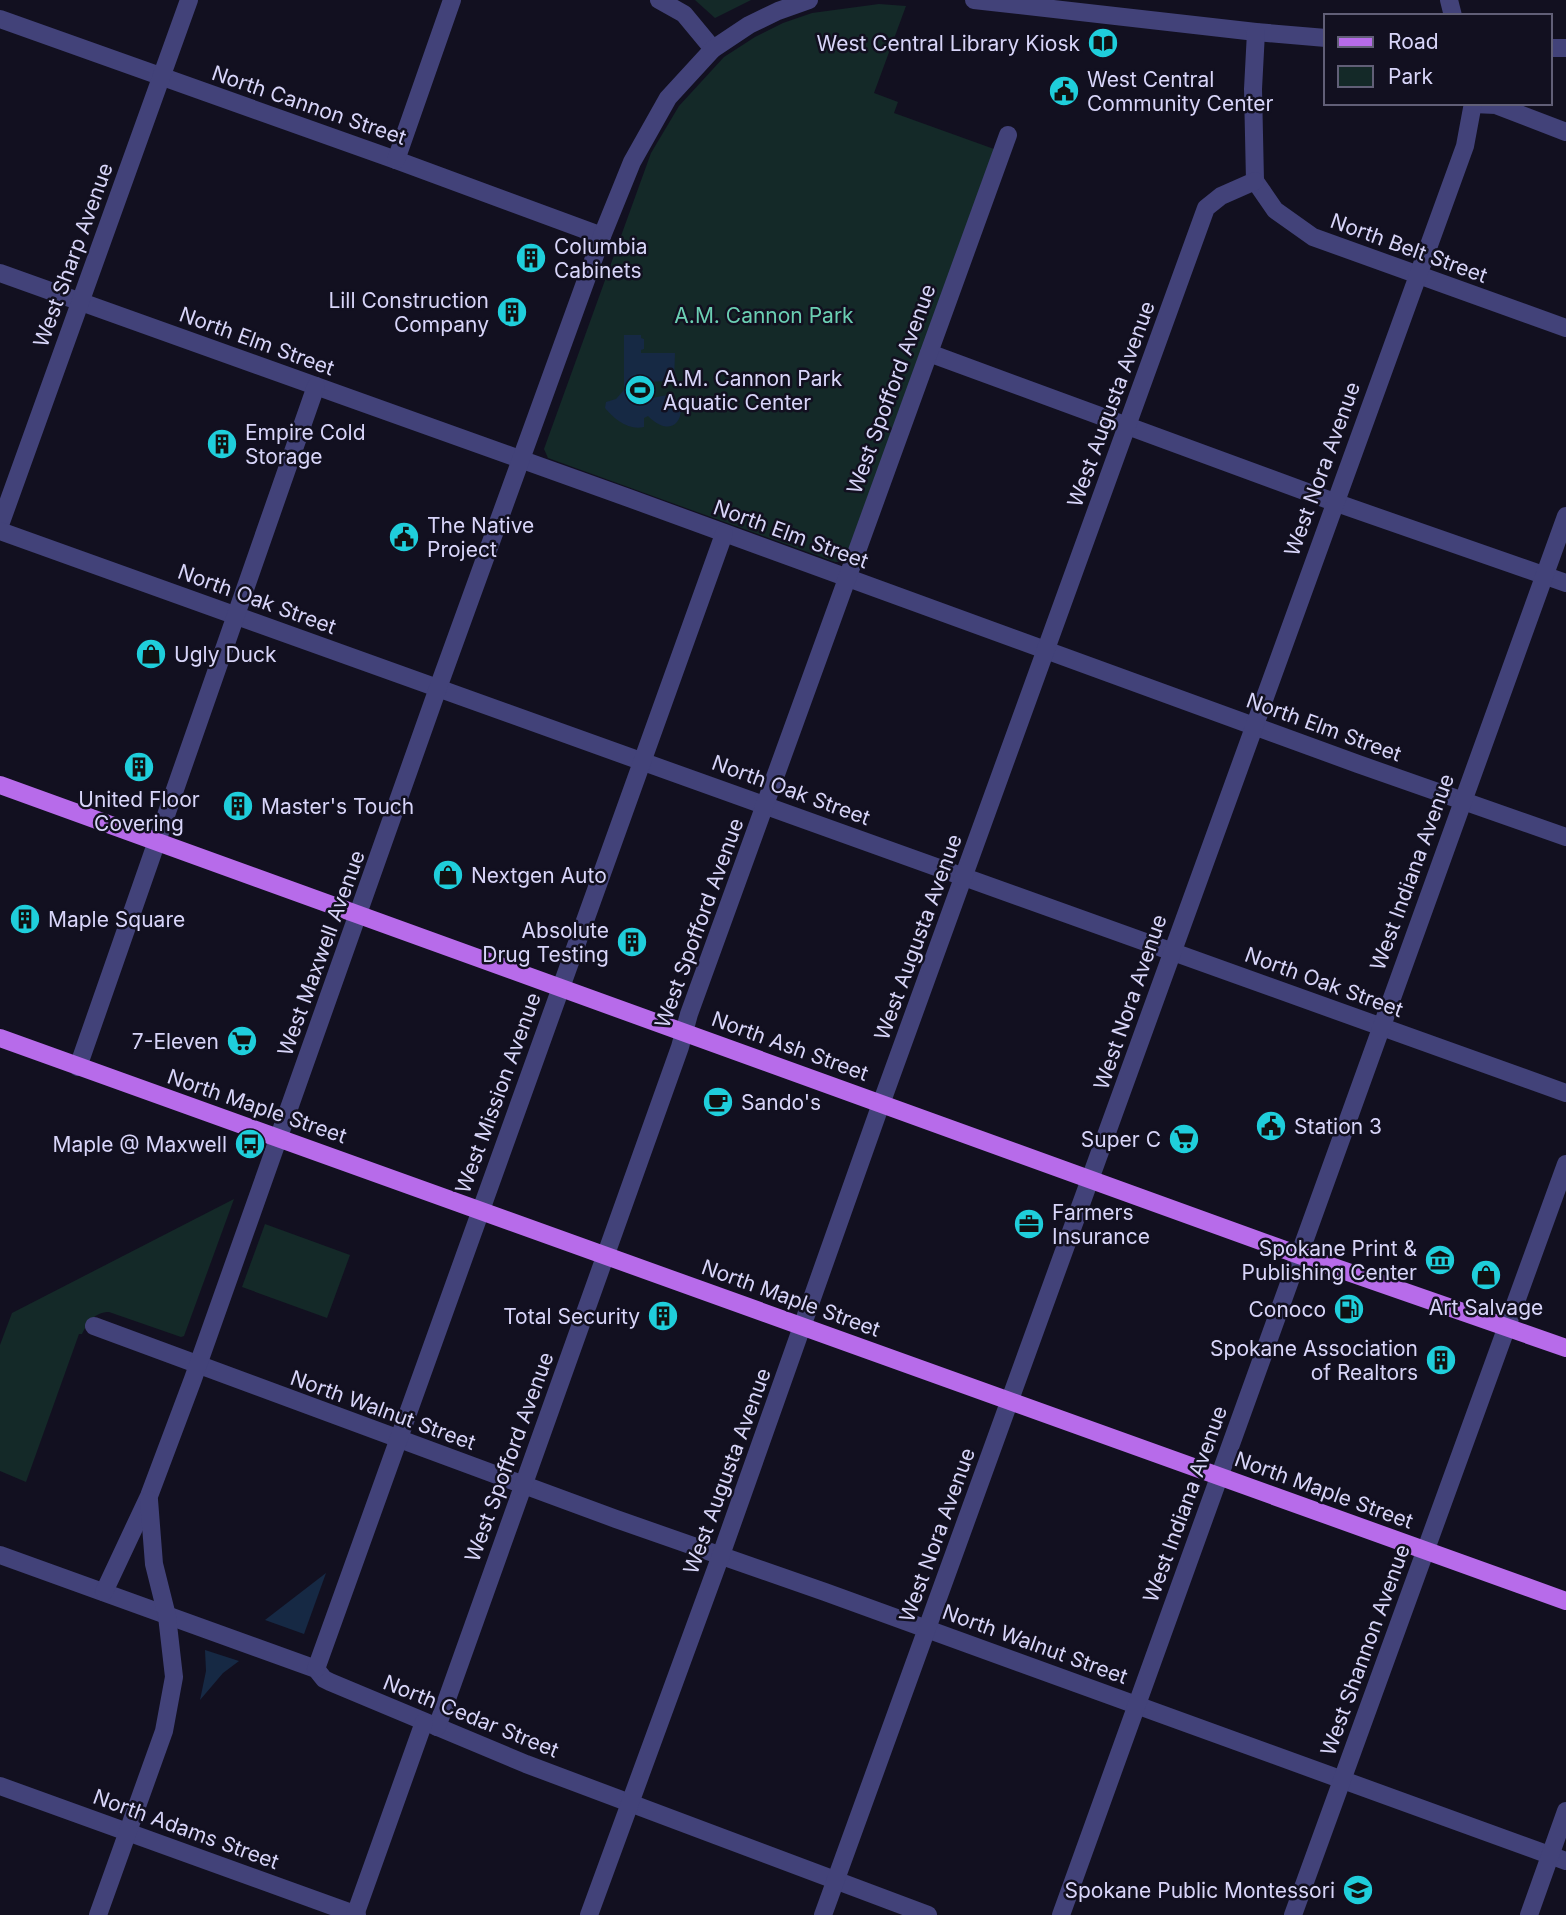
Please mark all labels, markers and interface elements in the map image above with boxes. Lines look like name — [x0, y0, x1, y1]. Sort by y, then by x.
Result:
legend — [1324, 14, 1552, 105]
library icon: West Central Library Kiosk — [1086, 26, 1120, 60]
text: Road — [1388, 29, 1439, 54]
place label: West Central Library Kiosk — [817, 31, 1080, 56]
street label: North Cannon Street — [209, 60, 410, 150]
text: Park — [1388, 64, 1433, 89]
place label: West Central Community Center — [1087, 67, 1274, 116]
public building icon: West Central Community Center — [1047, 74, 1081, 108]
street label: West Sharp Avenue — [28, 159, 118, 351]
street label: North Belt Street — [1327, 208, 1491, 288]
place label: Columbia Cabinets — [554, 234, 648, 283]
building icon: Columbia Cabinets — [514, 241, 548, 275]
street label: West Spofford Avenue — [841, 281, 941, 497]
place label: Lill Construction Company — [328, 288, 489, 337]
building icon: Lill Construction Company — [495, 295, 529, 329]
street label: West Augusta Avenue — [1062, 298, 1160, 510]
street label: North Elm Street — [176, 301, 338, 381]
park label: A.M. Cannon Park — [674, 303, 854, 328]
place label: A.M. Cannon Park Aquatic Center — [663, 366, 843, 415]
sports icon: A.M. Cannon Park Aquatic Center — [623, 373, 657, 407]
street label: West Nora Avenue — [1279, 379, 1365, 559]
place label: Empire Cold Storage — [245, 420, 366, 469]
building icon: Empire Cold Storage — [205, 427, 239, 461]
street label: North Elm Street — [710, 494, 872, 574]
place label: The Native Project — [427, 513, 534, 562]
public building icon: The Native Project — [387, 520, 421, 554]
street label: North Oak Street — [175, 559, 340, 639]
shop icon: Ugly Duck — [134, 637, 168, 671]
place label: Ugly Duck — [174, 642, 277, 667]
street label: North Elm Street — [1243, 687, 1405, 767]
building icon: United Floor Covering — [122, 750, 156, 784]
street label: North Oak Street — [709, 750, 874, 830]
street label: West Indiana Avenue — [1365, 770, 1459, 974]
place label: United Floor Covering — [78, 787, 200, 836]
building icon: Master's Touch — [221, 789, 255, 823]
place label: Master's Touch — [261, 794, 414, 819]
street label: West Spofford Avenue — [649, 815, 749, 1031]
street label: West Augusta Avenue — [869, 831, 967, 1043]
street label: West Maxwell Avenue — [272, 847, 370, 1059]
shop icon: Nextgen Auto — [431, 858, 465, 892]
place label: Nextgen Auto — [471, 863, 607, 888]
building icon: Maple Square — [8, 902, 42, 936]
place label: Maple Square — [48, 907, 185, 932]
street label: West Nora Avenue — [1088, 911, 1172, 1093]
place label: Absolute Drug Testing — [482, 918, 609, 967]
building icon: Absolute Drug Testing — [615, 925, 649, 959]
street label: North Oak Street — [1242, 942, 1407, 1022]
street label: West Mission Avenue — [450, 989, 546, 1197]
street label: North Ash Street — [708, 1006, 872, 1086]
supermarket icon: 7-Eleven — [225, 1024, 259, 1058]
place label: 7-Eleven — [132, 1029, 219, 1054]
street label: North Maple Street — [164, 1064, 350, 1148]
cafe icon: Sando's — [701, 1085, 735, 1119]
place label: Sando's — [741, 1090, 821, 1115]
public building icon: Station 3 — [1254, 1109, 1288, 1143]
place label: Station 3 — [1294, 1114, 1382, 1139]
supermarket icon: Super C — [1167, 1122, 1201, 1156]
bus stop icon: Maple @ Maxwell — [233, 1127, 267, 1161]
place label: Super C — [1081, 1127, 1161, 1152]
place label: Maple @ Maxwell — [53, 1132, 227, 1157]
place label: Farmers Insurance — [1052, 1200, 1150, 1249]
office icon: Farmers Insurance — [1012, 1207, 1046, 1241]
place label: Spokane Print & Publishing Center — [1242, 1236, 1417, 1285]
museum icon: Spokane Print & Publishing Center — [1423, 1243, 1457, 1277]
street label: North Maple Street — [698, 1254, 884, 1342]
shop icon: Art Salvage — [1469, 1258, 1503, 1292]
fuel station icon: Conoco — [1332, 1292, 1366, 1326]
place label: Art Salvage — [1429, 1295, 1543, 1320]
place label: Conoco — [1248, 1297, 1326, 1322]
building icon: Total Security — [646, 1299, 680, 1333]
place label: Total Security — [503, 1304, 640, 1329]
place label: Spokane Association of Realtors — [1210, 1336, 1418, 1385]
building icon: Spokane Association of Realtors — [1424, 1343, 1458, 1377]
street label: West Spofford Avenue — [459, 1349, 559, 1565]
street label: North Walnut Street — [287, 1365, 479, 1455]
street label: West Augusta Avenue — [678, 1365, 776, 1577]
street label: West Indiana Avenue — [1138, 1402, 1232, 1606]
street label: West Nora Avenue — [894, 1445, 980, 1625]
street label: North Maple Street — [1231, 1446, 1417, 1534]
street label: West Shannon Avenue — [1315, 1541, 1415, 1759]
street label: North Walnut Street — [939, 1599, 1131, 1689]
street label: North Cedar Street — [380, 1669, 563, 1763]
street label: North Adams Street — [90, 1784, 282, 1874]
school or university icon: Spokane Public Montessori — [1341, 1873, 1375, 1907]
place label: Spokane Public Montessori — [1064, 1878, 1335, 1903]

